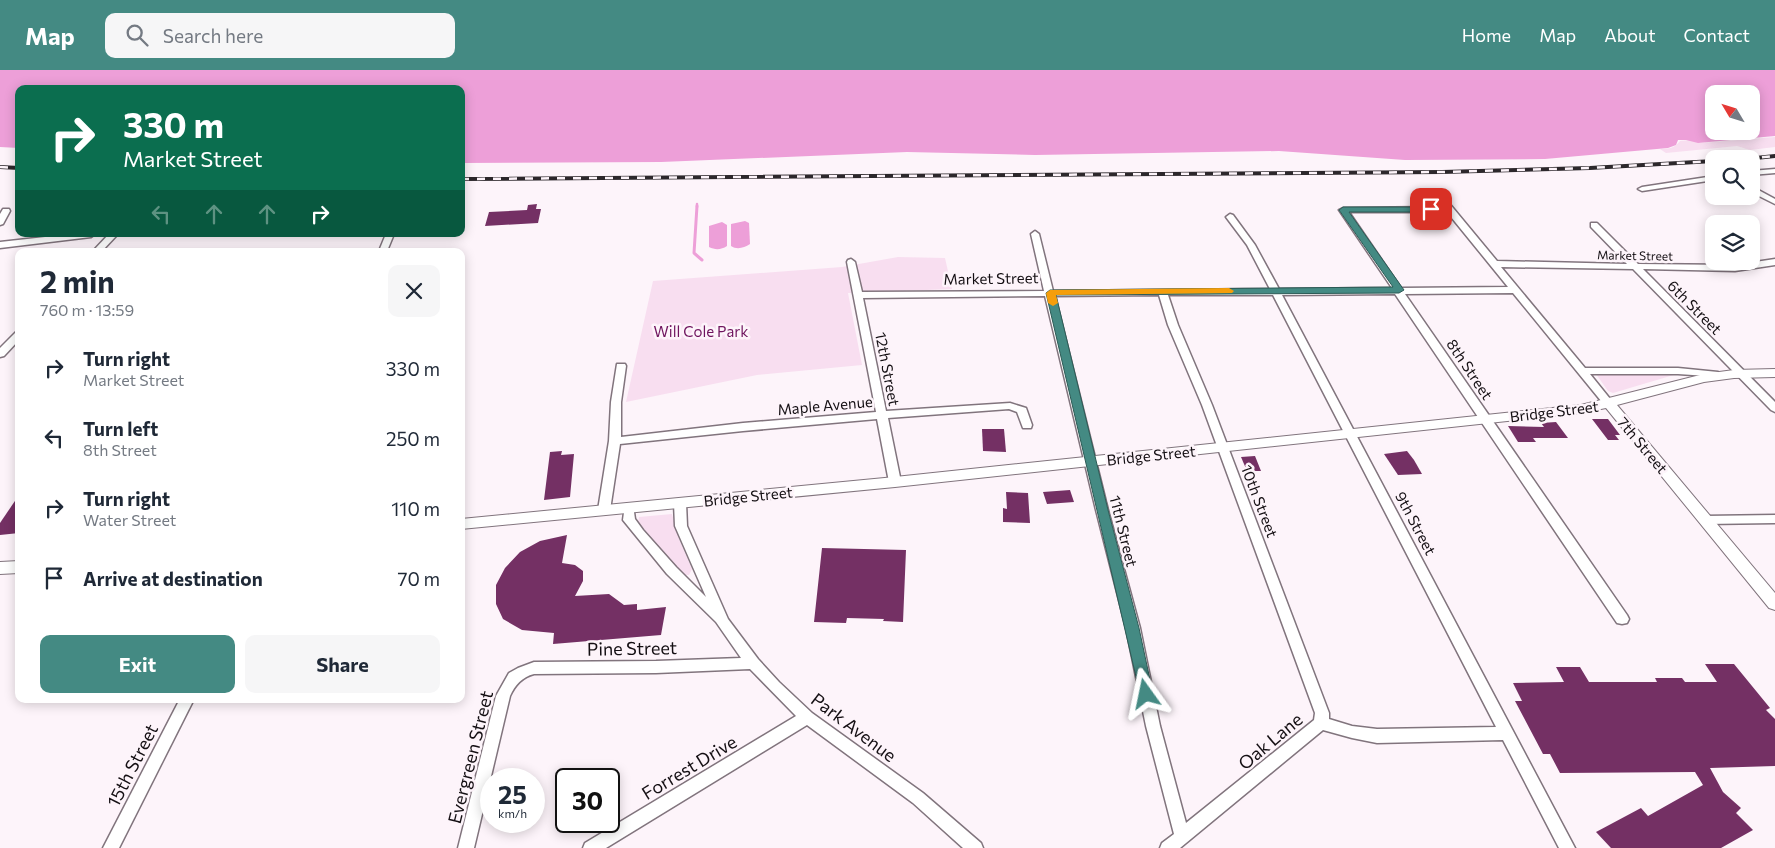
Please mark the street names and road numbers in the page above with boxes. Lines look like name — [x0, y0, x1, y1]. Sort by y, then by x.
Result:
street label: Market Street — [1597, 247, 1673, 263]
street label: Market Street — [943, 268, 1039, 288]
street label: 6th Street — [1664, 276, 1726, 338]
street label: 12th Street — [872, 331, 904, 407]
street label: 8th Street — [1443, 335, 1497, 403]
street label: Maple Avenue — [777, 392, 873, 418]
street label: Bridge Street — [1509, 397, 1599, 425]
street label: 7th Street — [1614, 413, 1672, 477]
street label: Bridge Street — [1106, 441, 1196, 469]
street label: 10th Street — [1238, 462, 1282, 540]
street label: Bridge Street — [703, 482, 793, 510]
street label: 9th Street — [1392, 488, 1440, 558]
street label: 11th Street — [1106, 493, 1142, 569]
street label: Pine Street — [587, 636, 677, 660]
street label: Evergreen Street — [443, 688, 497, 826]
street label: Park Avenue — [807, 688, 901, 766]
street label: Oak Lane — [1233, 708, 1307, 774]
street label: 15th Street — [102, 720, 162, 810]
street label: Forrest Drive — [638, 730, 740, 804]

